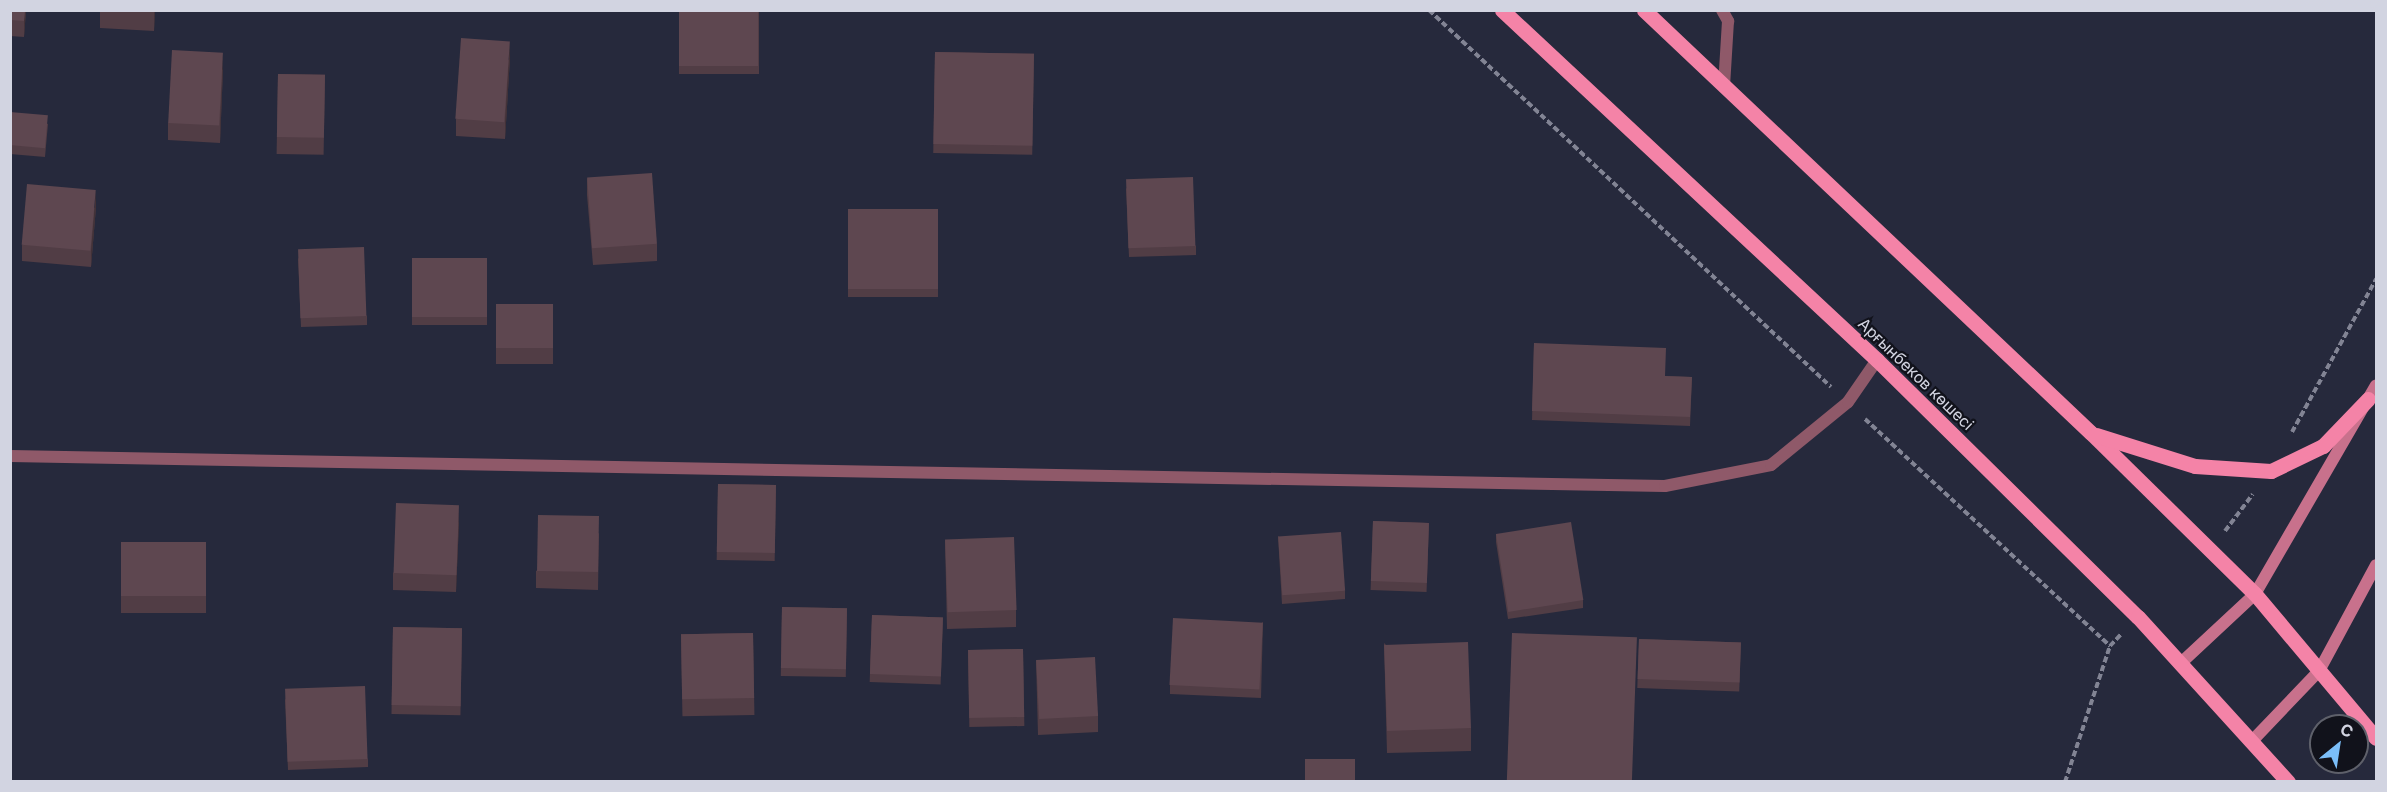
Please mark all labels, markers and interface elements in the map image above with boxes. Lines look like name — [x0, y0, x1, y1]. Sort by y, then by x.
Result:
street label: Арғынбеков көшесі — [1854, 314, 1978, 434]
north arrow — [2309, 714, 2369, 774]
text: С — [2337, 719, 2357, 742]

